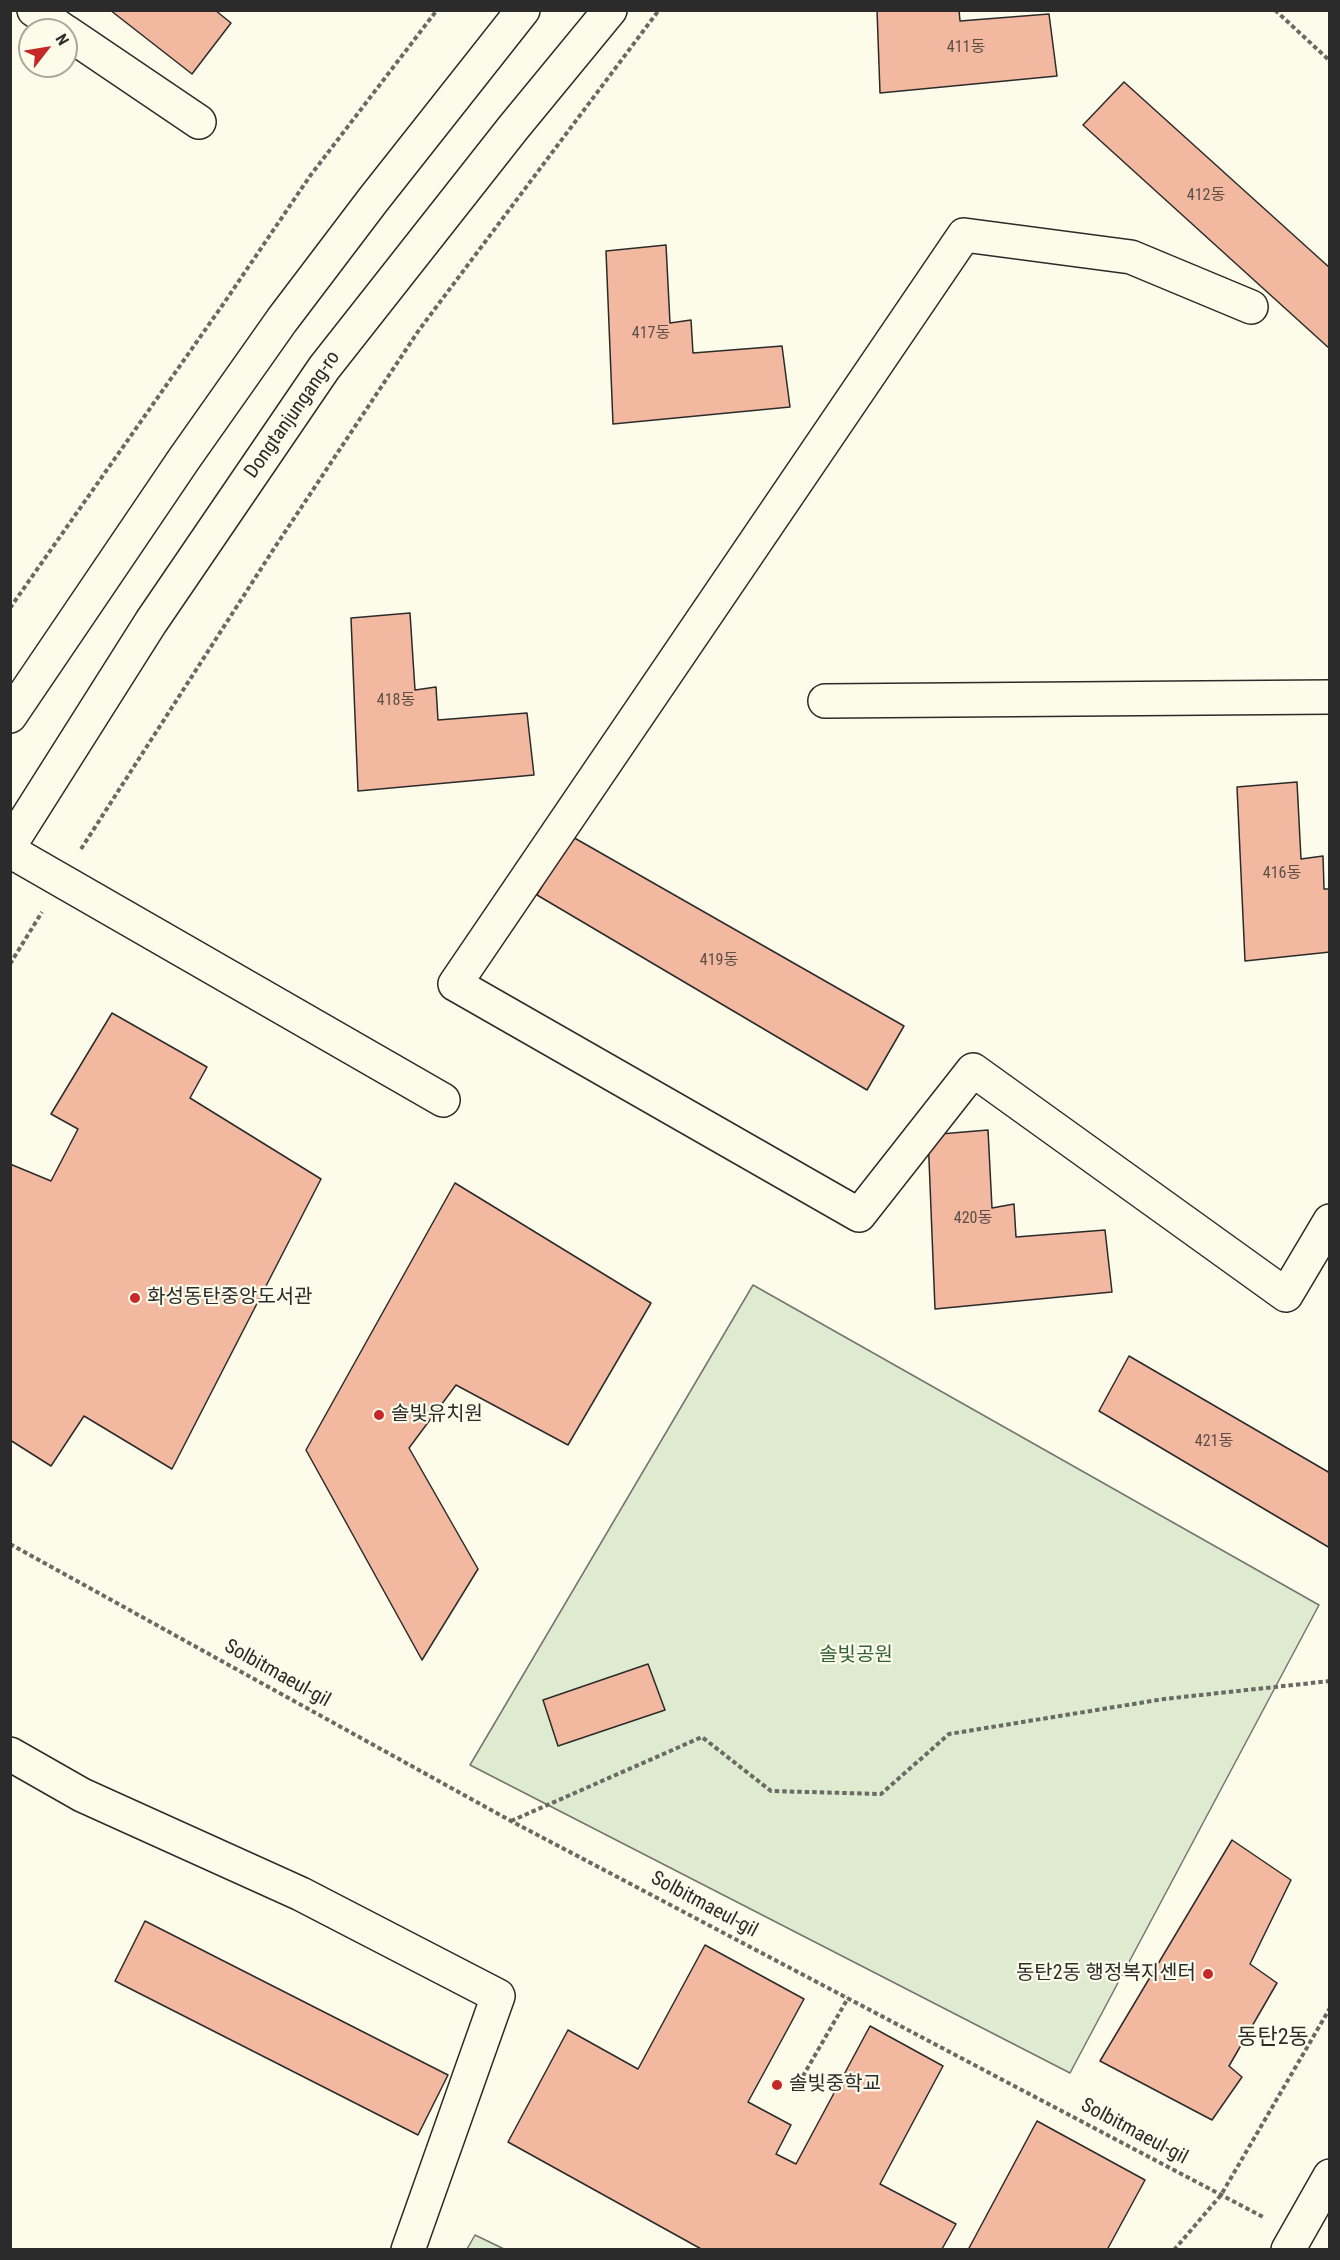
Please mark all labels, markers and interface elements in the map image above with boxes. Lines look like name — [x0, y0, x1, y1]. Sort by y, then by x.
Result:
north arrow — [18, 18, 78, 78]
text: N — [51, 30, 73, 49]
house number: 411동 — [947, 38, 985, 58]
house number: 412동 — [1187, 186, 1225, 206]
house number: 417동 — [632, 324, 670, 344]
street label: Dongtanjungang-ro — [240, 347, 346, 483]
house number: 418동 — [377, 691, 415, 711]
house number: 416동 — [1263, 864, 1301, 884]
house number: 419동 — [700, 951, 738, 971]
house number: 420동 — [954, 1209, 992, 1229]
place label: 화성동탄중앙도서관 — [147, 1286, 313, 1310]
marker: 화성동탄중앙도서관 — [128, 1291, 142, 1305]
place label: 솔빛유치원 — [391, 1403, 483, 1427]
marker: 솔빛유치원 — [372, 1408, 386, 1422]
house number: 421동 — [1195, 1432, 1233, 1452]
street label: Solbitmaeul-gil — [220, 1635, 334, 1713]
park label: 솔빛공원 — [819, 1644, 893, 1668]
street label: Solbitmaeul-gil — [646, 1867, 762, 1943]
place label: 동탄2동 행정복지센터 — [1016, 1962, 1196, 1986]
marker: 동탄2동 행정복지센터 — [1201, 1967, 1215, 1981]
district label: 동탄2동 — [1237, 2025, 1309, 2051]
place label: 솔빛중학교 — [789, 2073, 881, 2097]
marker: 솔빛중학교 — [770, 2078, 784, 2092]
street label: Solbitmaeul-gil — [1076, 2094, 1192, 2170]

